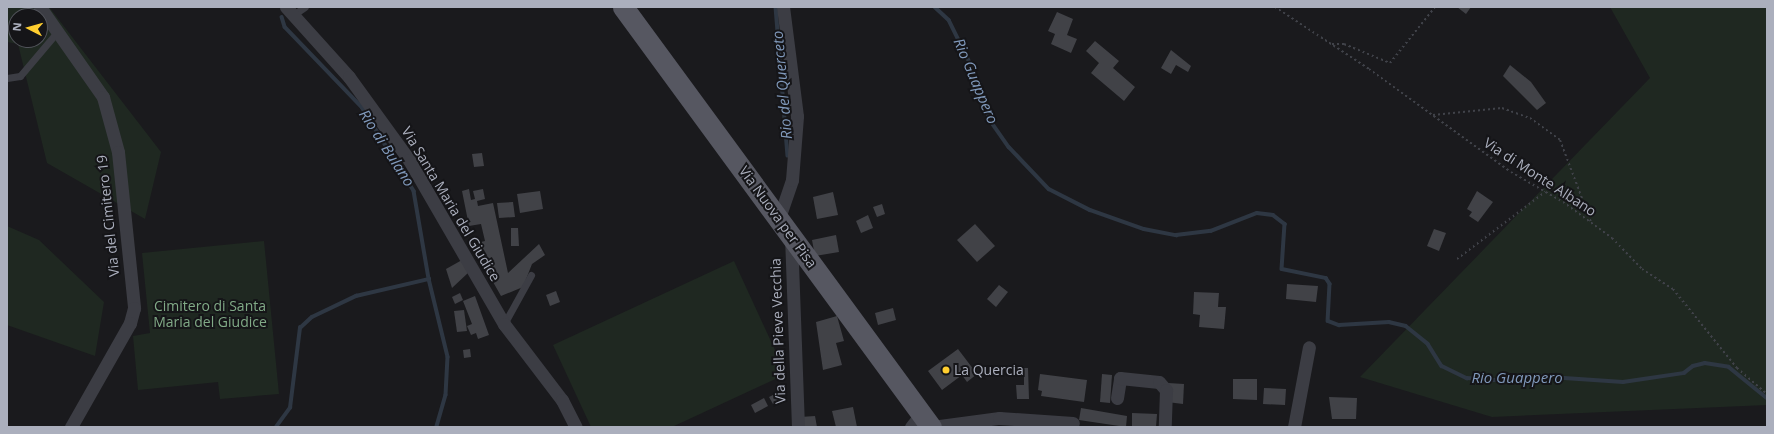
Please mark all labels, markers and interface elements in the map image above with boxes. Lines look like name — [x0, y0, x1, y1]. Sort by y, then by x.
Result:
north arrow — [8, 8, 48, 48]
text: N — [9, 22, 24, 32]
water label: Rio del Querceto — [768, 30, 796, 140]
water label: Rio Guappero — [950, 36, 1002, 126]
water label: Rio di Bulano — [355, 106, 419, 190]
street label: Via Santa Maria del Giudice — [398, 124, 504, 284]
street label: Via di Monte Albano — [1481, 134, 1599, 220]
street label: Via del Cimitero 19 — [93, 154, 123, 278]
street label: Via Nuova per Pisa — [736, 163, 820, 271]
street label: Via della Pieve Vecchia — [767, 258, 789, 404]
park label: Cimitero di Santa Maria del Giudice — [153, 298, 267, 330]
place label: La Quercia — [954, 362, 1024, 378]
marker: La Quercia — [941, 365, 951, 375]
water label: Rio Guappero — [1471, 369, 1563, 387]

